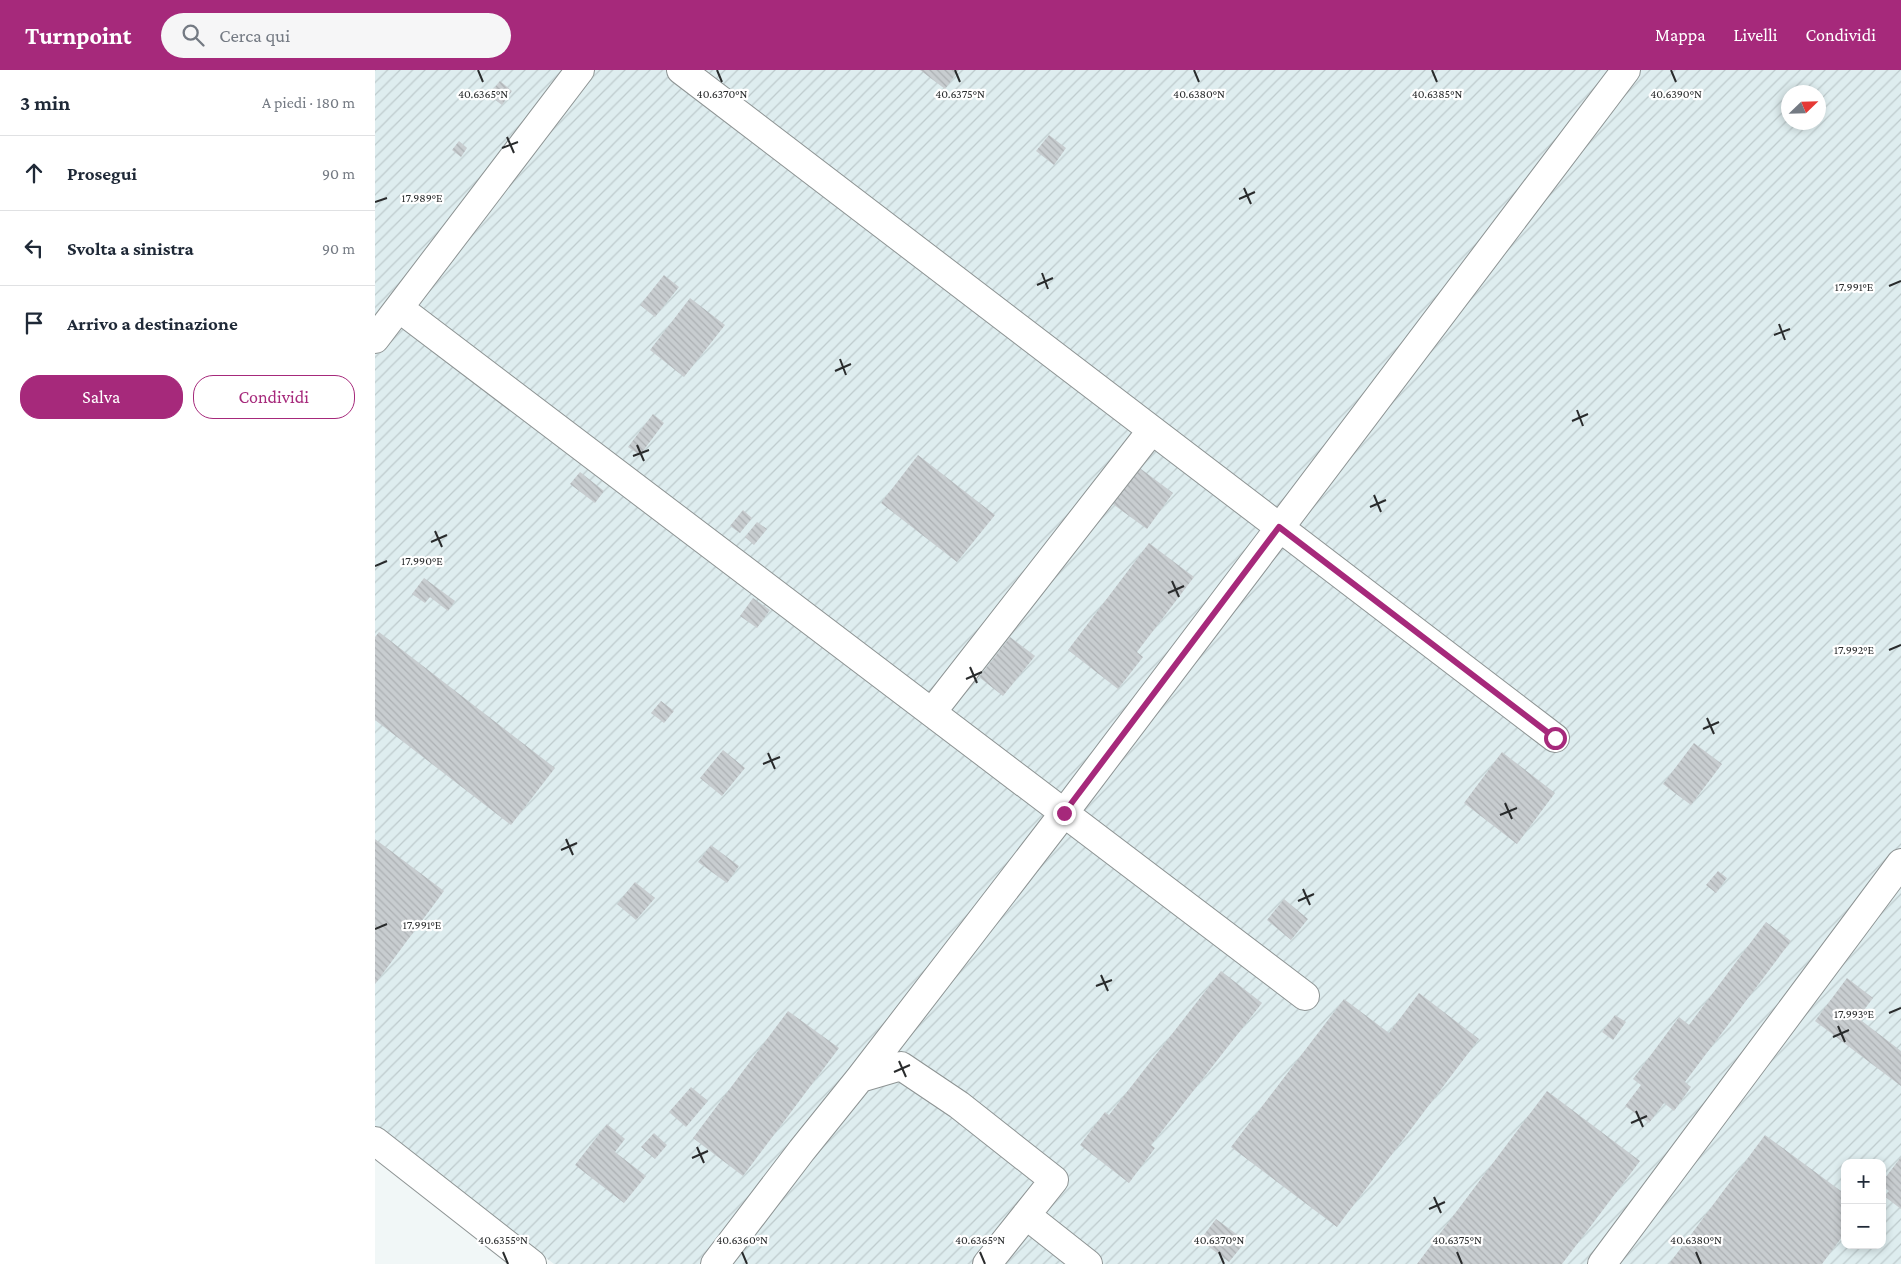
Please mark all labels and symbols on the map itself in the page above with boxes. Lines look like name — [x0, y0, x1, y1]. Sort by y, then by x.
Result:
north arrow — [1781, 85, 1826, 130]
text: 40.6365°N — [458, 87, 508, 101]
text: 40.6370°N — [697, 87, 747, 101]
text: 40.6375°N — [935, 87, 985, 101]
text: 40.6380°N — [1173, 87, 1225, 101]
text: 40.6385°N — [1412, 87, 1462, 101]
text: 40.6390°N — [1650, 87, 1702, 101]
text: 17.989°E — [402, 191, 443, 205]
text: 17.991°E — [1835, 280, 1874, 294]
text: 17.990°E — [401, 554, 443, 568]
text: 17.992°E — [1834, 643, 1874, 657]
route start — [1544, 727, 1567, 750]
route end — [1053, 802, 1076, 825]
text: 17.991°E — [403, 918, 442, 932]
text: 17.993°E — [1834, 1007, 1875, 1021]
text: 40.6355°N — [478, 1233, 528, 1247]
text: 40.6360°N — [716, 1233, 768, 1247]
text: 40.6365°N — [955, 1233, 1005, 1247]
text: 40.6370°N — [1194, 1233, 1244, 1247]
text: 40.6375°N — [1432, 1233, 1482, 1247]
text: 40.6380°N — [1670, 1233, 1722, 1247]

